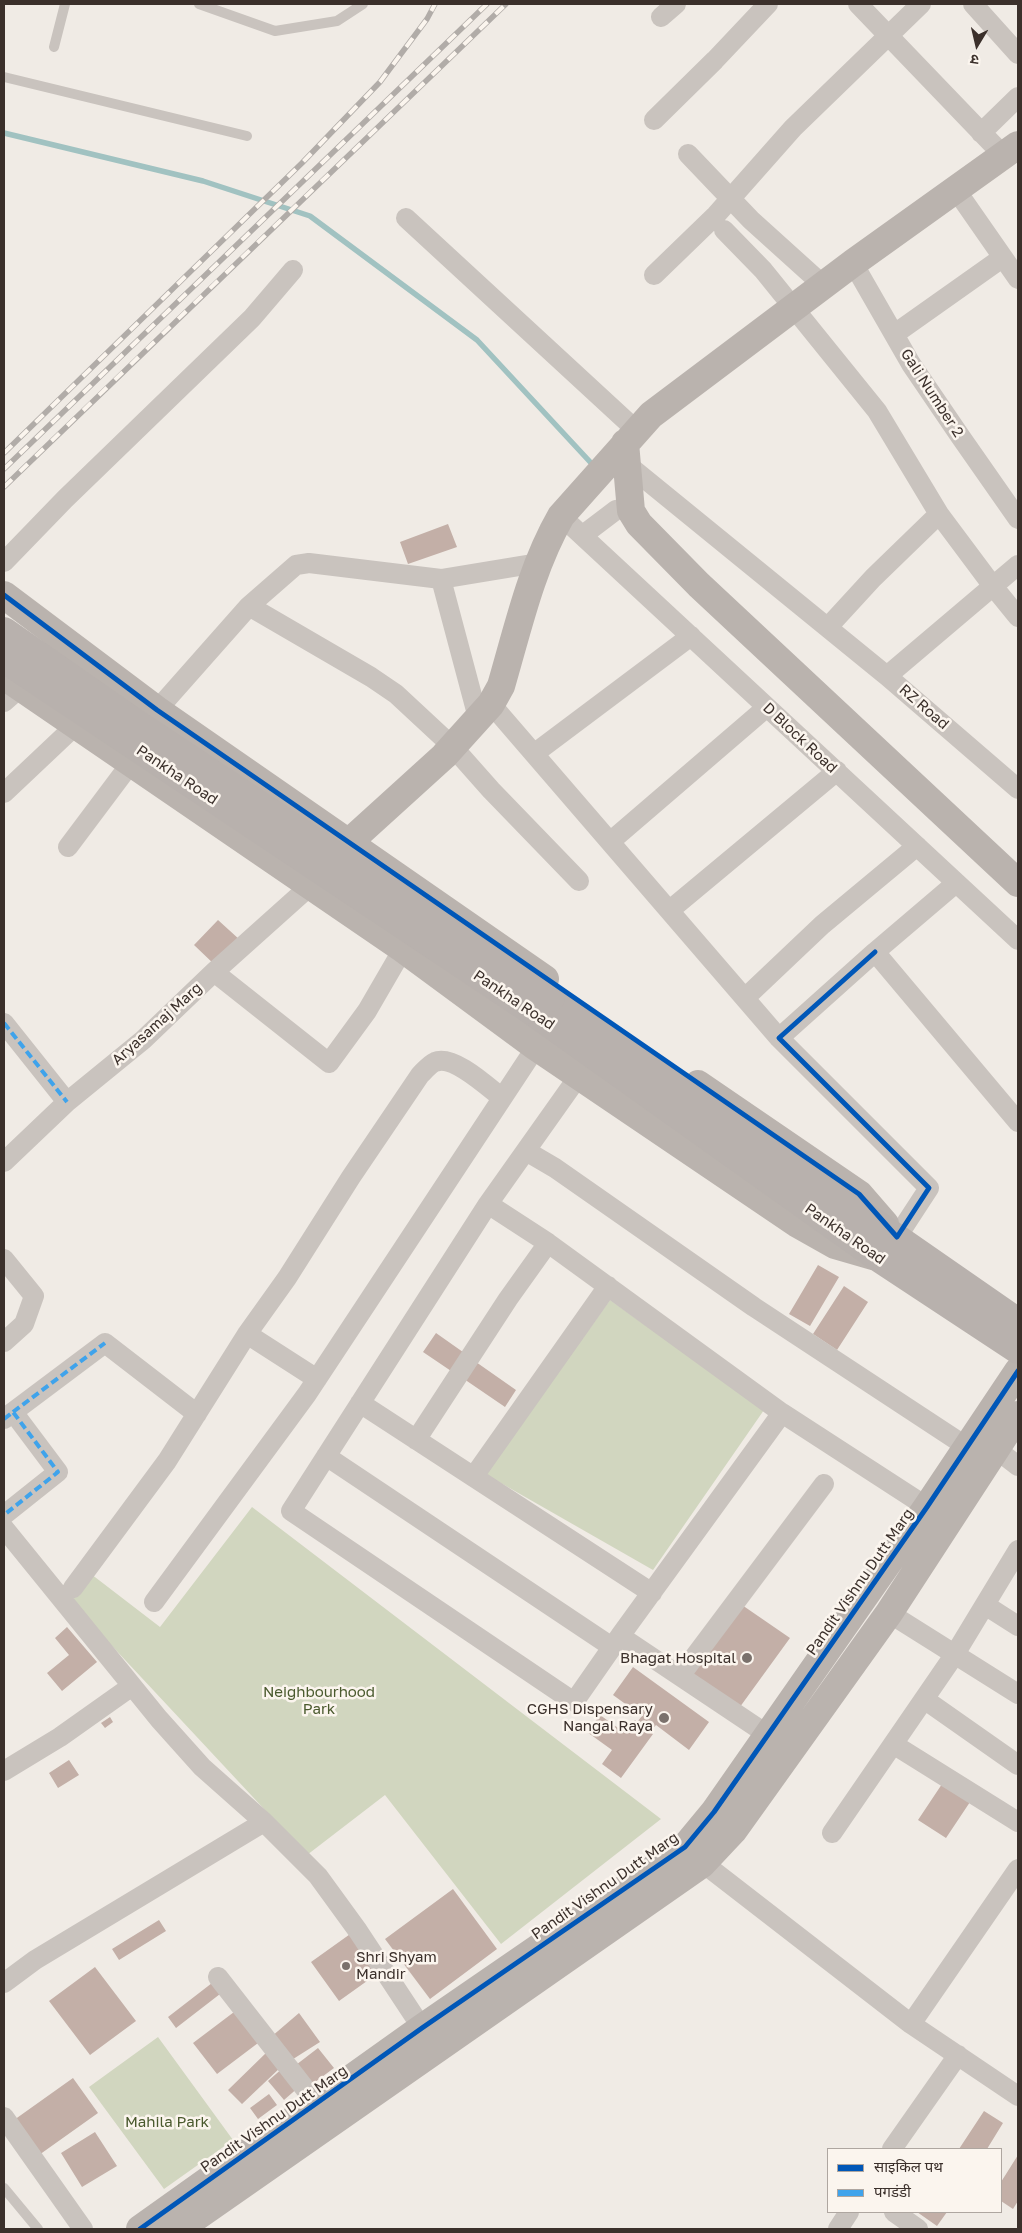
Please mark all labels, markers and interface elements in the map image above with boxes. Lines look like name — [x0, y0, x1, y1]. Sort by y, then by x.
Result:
north arrow — [952, 20, 1002, 70]
text: उ — [969, 51, 980, 69]
street label: Gali Number 2 — [897, 345, 967, 441]
street label: RZ Road — [896, 681, 952, 733]
street label: D Block Road — [759, 699, 841, 777]
street label: Pankha Road — [133, 741, 221, 809]
street label: Pankha Road — [470, 966, 558, 1034]
street label: Aryasamaj Marg — [108, 979, 206, 1069]
street label: Pankha Road — [801, 1200, 889, 1268]
street label: Pandit Vishnu Dutt Marg — [802, 1505, 918, 1659]
place label: Bhagat Hospital — [620, 1649, 736, 1667]
marker: Bhagat Hospital — [740, 1651, 754, 1665]
park label: Neighbourhood Park — [263, 1683, 375, 1718]
place label: CGHS Dispensary Nangal Raya — [527, 1700, 653, 1735]
marker: CGHS Dispensary Nangal Raya — [657, 1711, 671, 1725]
street label: Pandit Vishnu Dutt Marg — [528, 1828, 682, 1944]
place label: Shri Shyam Mandir — [356, 1948, 437, 1983]
marker: Shri Shyam Mandir — [340, 1960, 352, 1972]
street label: Pandit Vishnu Dutt Marg — [197, 2061, 351, 2177]
park label: Mahila Park — [125, 2113, 209, 2131]
legend — [827, 2148, 1002, 2213]
text: साइकिल पथ — [874, 2157, 943, 2175]
text: पगडंडी — [874, 2182, 911, 2200]

